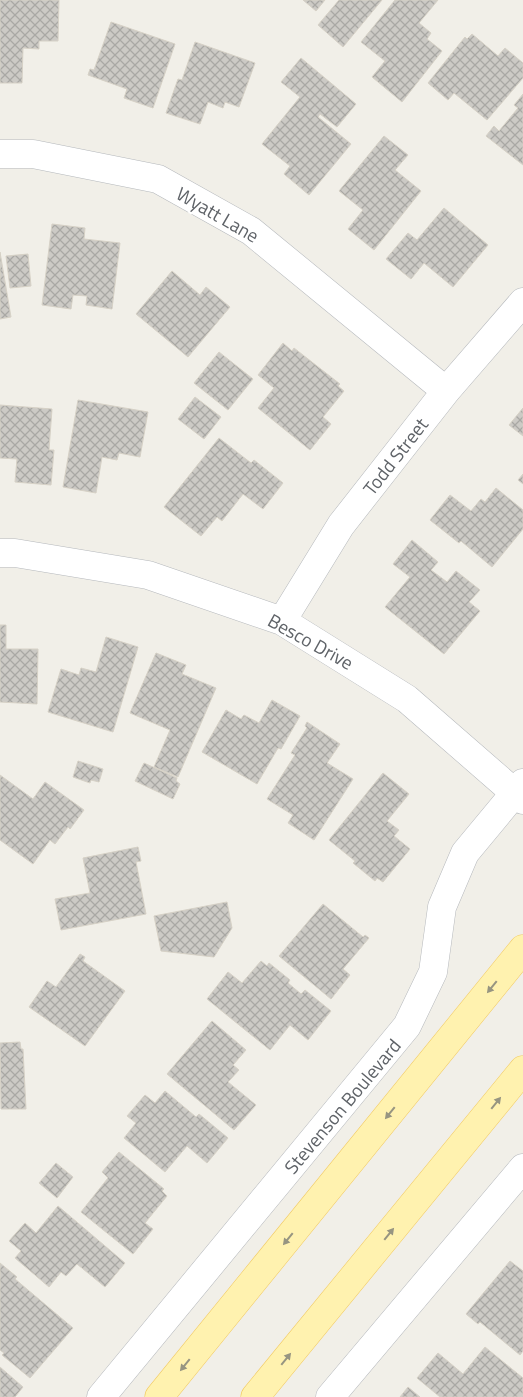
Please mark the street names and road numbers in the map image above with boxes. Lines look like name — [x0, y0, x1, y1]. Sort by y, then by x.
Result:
street label: Wyatt Lane — [171, 179, 265, 249]
street label: Todd Street — [355, 411, 435, 501]
street label: Besco Drive — [263, 606, 359, 676]
street label: Stevenson Boulevard — [277, 1032, 407, 1180]

